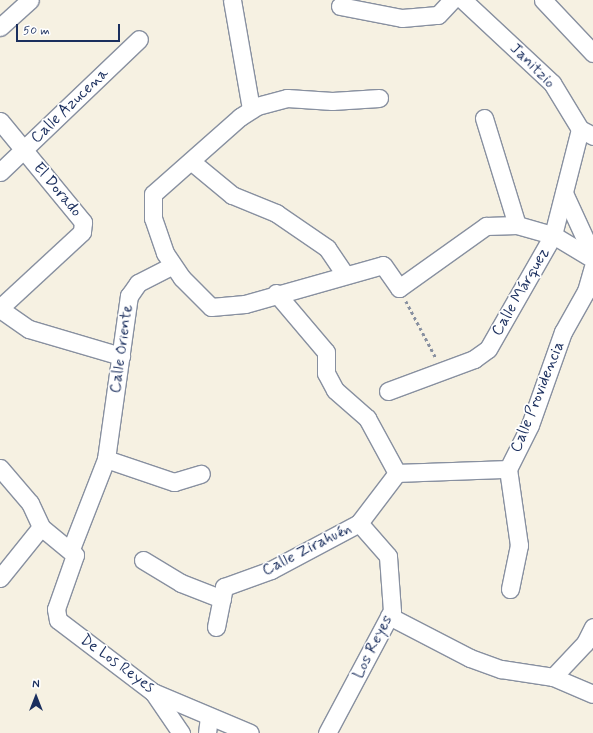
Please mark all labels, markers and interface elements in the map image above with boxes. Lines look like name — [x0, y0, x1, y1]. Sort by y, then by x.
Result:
scale bar — [18, 16, 122, 42]
text: 50 m — [23, 23, 50, 39]
street label: Janitzio — [505, 39, 559, 93]
street label: Calle Azucena — [28, 65, 112, 147]
street label: El Dorado — [29, 159, 85, 221]
street label: Calle Márquez — [488, 244, 554, 340]
street label: Calle Oriente — [106, 302, 138, 396]
street label: Calle Providencia — [507, 338, 569, 456]
street label: Calle Zirahuén — [258, 519, 356, 581]
street label: Los Reyes — [349, 613, 397, 681]
street label: De Los Reyes — [75, 630, 159, 698]
north arrow — [16, 677, 56, 717]
text: N — [32, 678, 40, 692]

